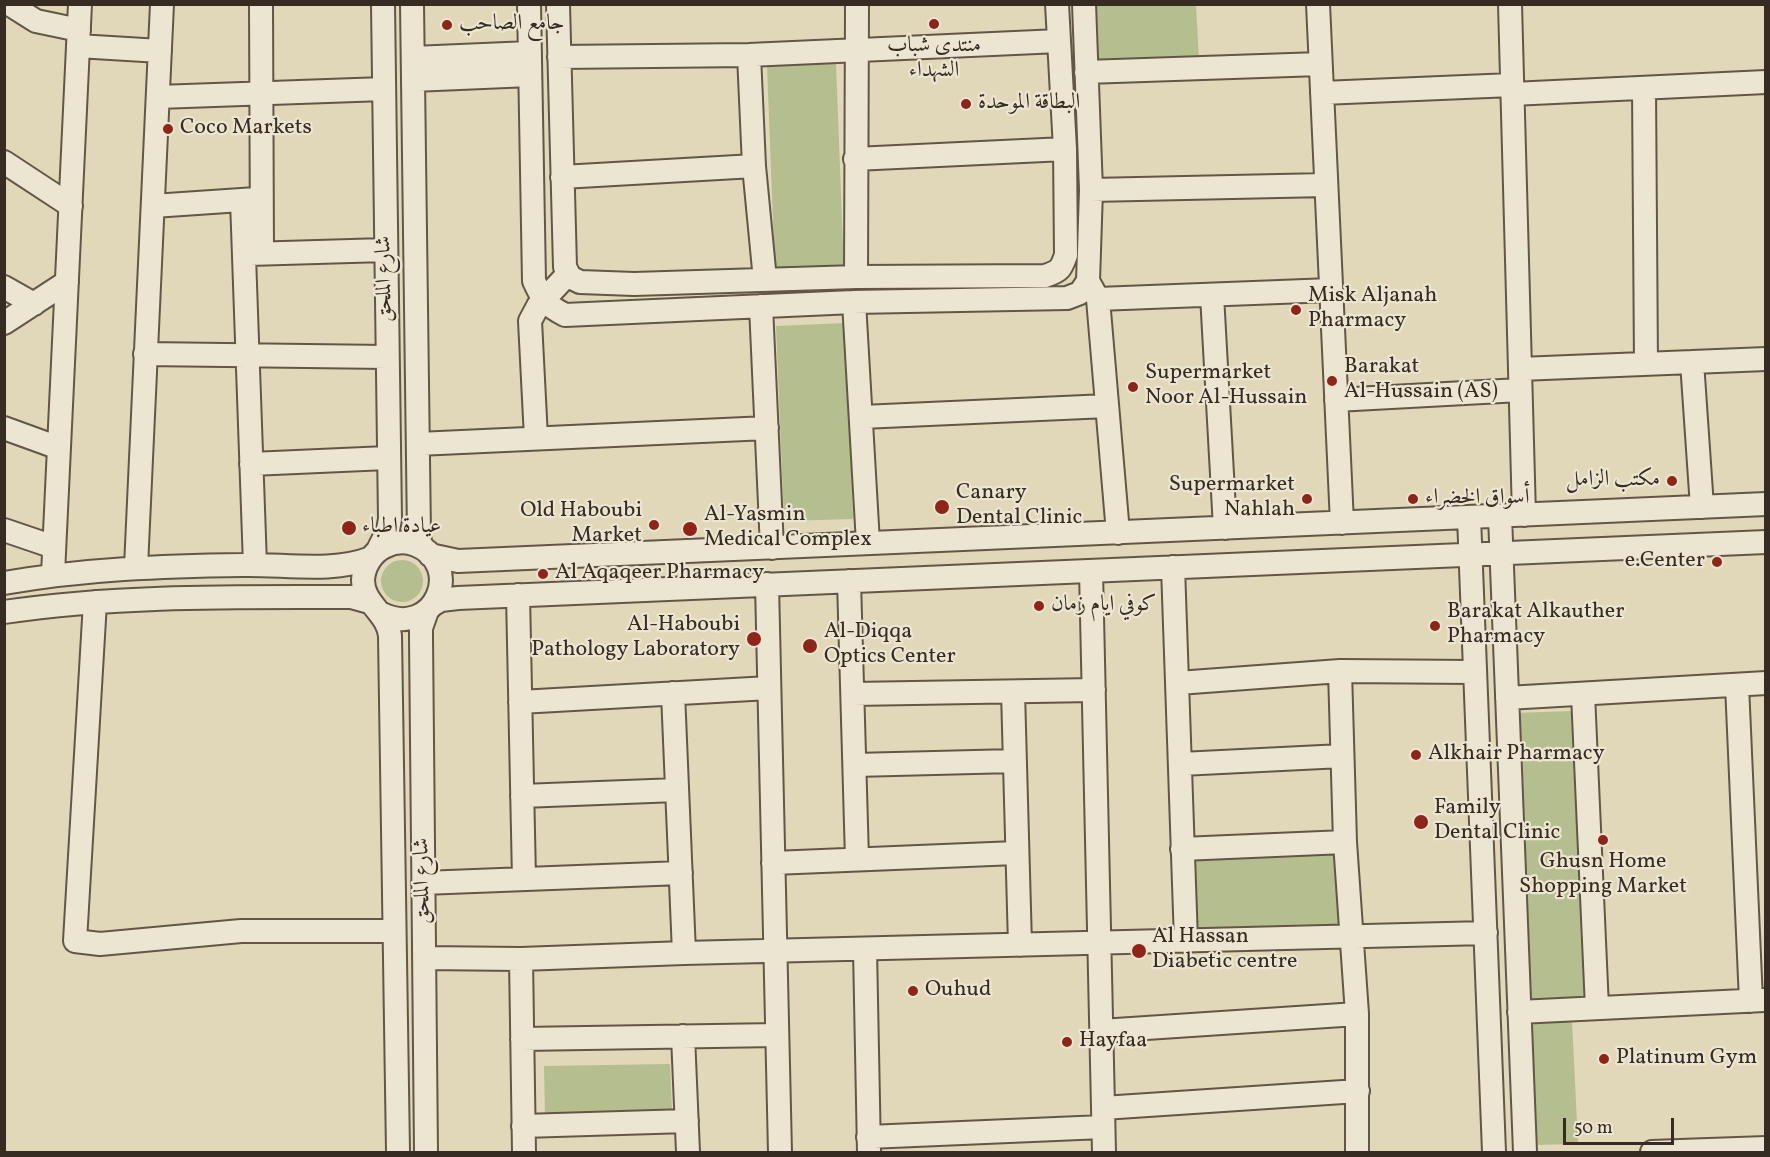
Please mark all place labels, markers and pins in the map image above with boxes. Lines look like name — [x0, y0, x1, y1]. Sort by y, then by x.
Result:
place label: جامع الصاحب — [459, 12, 565, 38]
marker: منتدى شباب الشهداء — [927, 17, 941, 31]
marker: جامع الصاحب — [440, 18, 454, 32]
place label: منتدى شباب الشهداء — [887, 34, 981, 86]
place label: البطاقة الموحدة — [978, 91, 1080, 117]
marker: البطاقة الموحدة — [959, 97, 973, 111]
place label: Coco Markets — [180, 116, 312, 142]
marker: Coco Markets — [161, 122, 175, 136]
place label: Misk Aljanah Pharmacy — [1308, 284, 1437, 336]
marker: Misk Aljanah Pharmacy — [1289, 303, 1303, 317]
place label: Barakat Al-Hussain (AS) — [1344, 355, 1498, 406]
place label: Supermarket Noor Al-Hussain — [1145, 361, 1307, 412]
marker: Barakat Al-Hussain (AS) — [1325, 374, 1339, 388]
marker: Supermarket Noor Al-Hussain — [1126, 380, 1140, 394]
place label: مكتب الزامل — [1566, 468, 1660, 494]
place label: Supermarket Nahlah — [1169, 473, 1295, 524]
marker: مكتب الزامل — [1665, 474, 1679, 488]
place label: Canary Dental Clinic — [956, 481, 1082, 532]
place label: أسواق الخضراء — [1425, 486, 1530, 512]
marker: Supermarket Nahlah — [1300, 492, 1314, 506]
marker: أسواق الخضراء — [1406, 492, 1420, 506]
marker: Canary Dental Clinic — [933, 498, 951, 516]
place label: Old Haboubi Market — [520, 499, 642, 550]
place label: Al-Yasmin Medical Complex — [704, 503, 872, 554]
place label: عيادة اطباء — [362, 515, 441, 541]
marker: Old Haboubi Market — [647, 518, 661, 532]
marker: عيادة اطباء — [340, 519, 358, 537]
marker: Al-Yasmin Medical Complex — [681, 520, 699, 538]
place label: e.Center — [1625, 549, 1705, 575]
marker: e.Center — [1710, 555, 1724, 569]
place label: Al Aqaqeer Pharmacy — [555, 561, 764, 587]
marker: Al Aqaqeer Pharmacy — [536, 567, 550, 581]
place label: كوفي ايام زمان — [1051, 593, 1156, 619]
marker: كوفي ايام زمان — [1032, 599, 1046, 613]
place label: Barakat Alkauther Pharmacy — [1447, 600, 1624, 652]
place label: Al-Haboubi Pathology Laboratory — [531, 613, 740, 664]
marker: Barakat Alkauther Pharmacy — [1428, 619, 1442, 633]
place label: Al-Diqqa Optics Center — [824, 620, 956, 672]
marker: Al-Haboubi Pathology Laboratory — [745, 630, 763, 648]
marker: Al-Diqqa Optics Center — [801, 637, 819, 655]
place label: Alkhair Pharmacy — [1428, 742, 1605, 768]
marker: Alkhair Pharmacy — [1409, 748, 1423, 762]
place label: Family Dental Clinic — [1434, 796, 1560, 848]
marker: Family Dental Clinic — [1412, 813, 1430, 831]
marker: Ghusn Home Shopping Market — [1596, 833, 1610, 847]
place label: Ghusn Home Shopping Market — [1519, 850, 1687, 902]
place label: Al Hassan Diabetic centre — [1152, 925, 1297, 976]
marker: Al Hassan Diabetic centre — [1130, 942, 1148, 960]
place label: Ouhud — [925, 978, 991, 1004]
marker: Ouhud — [906, 984, 920, 998]
place label: Hayfaa — [1079, 1029, 1147, 1055]
marker: Hayfaa — [1060, 1035, 1074, 1049]
place label: Platinum Gym — [1616, 1046, 1757, 1072]
marker: Platinum Gym — [1597, 1052, 1611, 1066]

